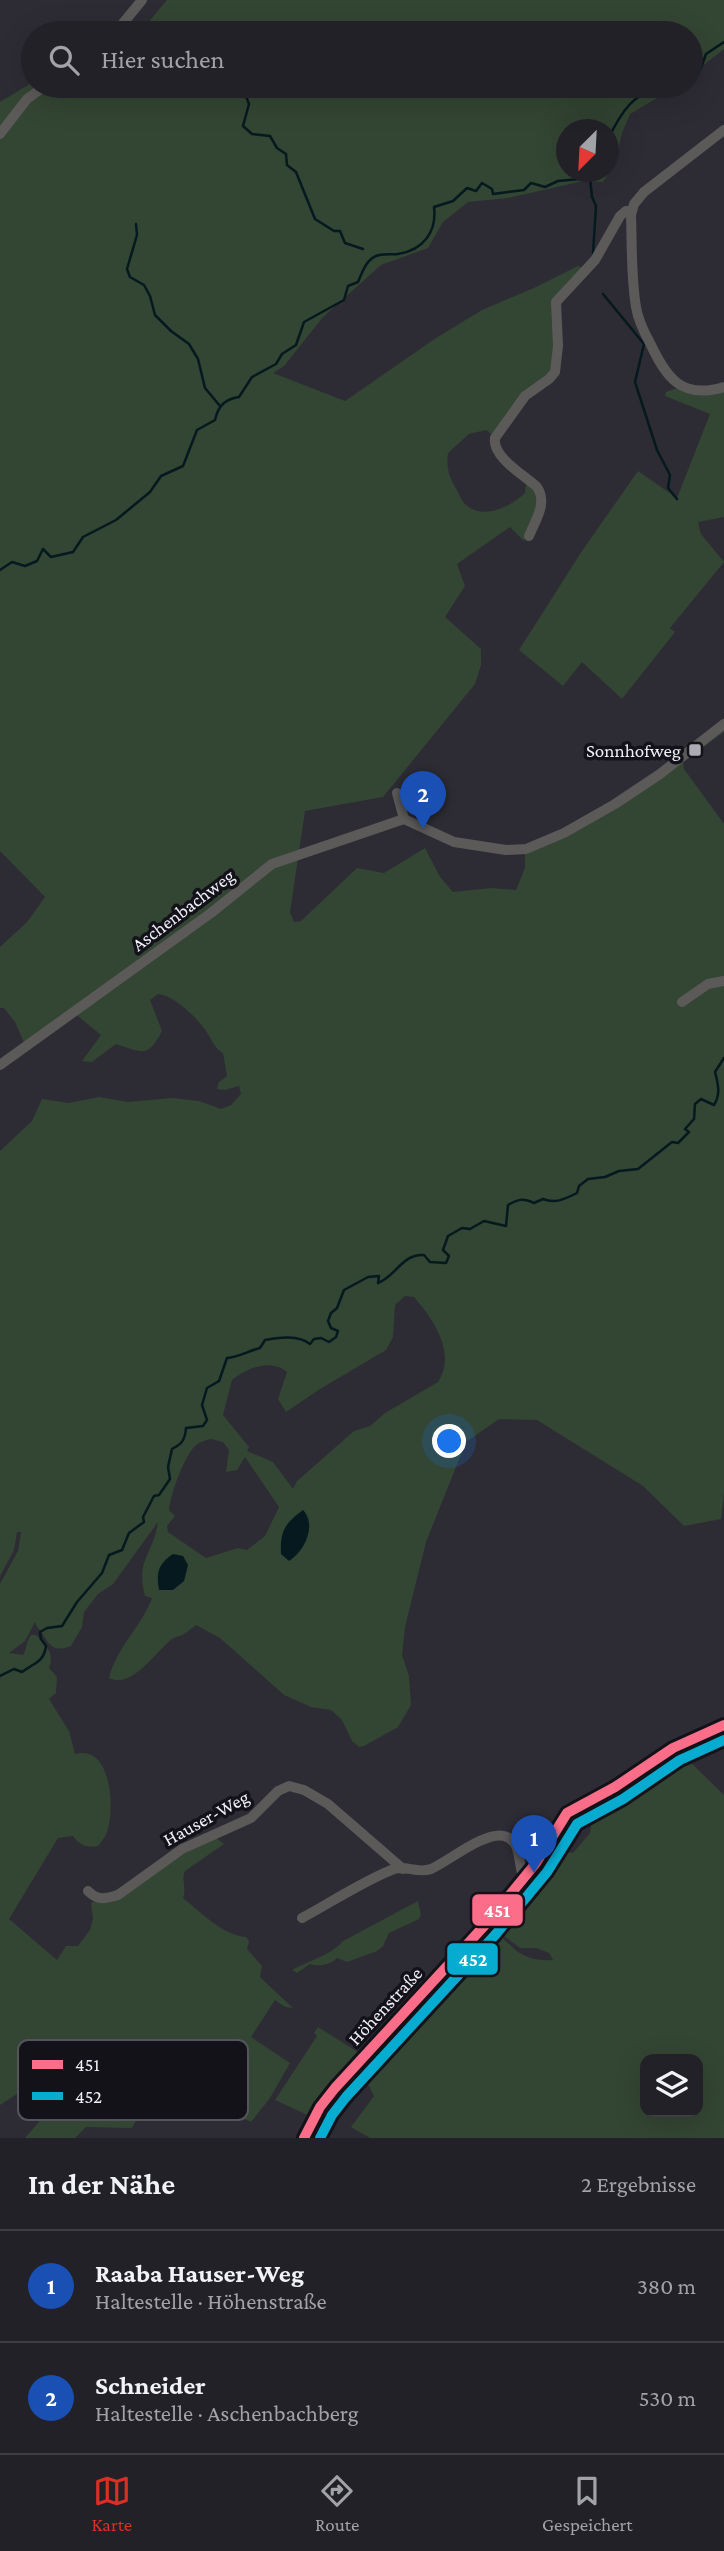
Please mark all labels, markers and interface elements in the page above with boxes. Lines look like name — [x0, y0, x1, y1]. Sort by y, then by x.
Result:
search box — [21, 21, 703, 98]
icon: search — [45, 41, 83, 79]
text: Hier suchen — [101, 45, 224, 74]
north arrow — [556, 119, 619, 182]
place label: Sonnhofweg — [586, 740, 681, 761]
marker: Sonnhofweg — [687, 742, 703, 758]
pin: 2 — [400, 771, 446, 829]
street label: Aschenbachweg — [128, 865, 238, 955]
your location — [432, 1424, 466, 1458]
street label: Hauser-Weg — [160, 1786, 252, 1850]
pin: 1 — [511, 1815, 557, 1873]
line badge: 451 — [471, 1893, 524, 1927]
text: 451 — [484, 1900, 510, 1921]
line badge: 452 — [446, 1942, 499, 1976]
text: 452 — [459, 1949, 488, 1970]
street label: Höhenstraße — [344, 1963, 426, 2049]
legend — [18, 2040, 248, 2120]
text: 451 — [75, 2054, 100, 2075]
map controls — [640, 2054, 703, 2117]
button: layers — [640, 2054, 703, 2117]
text: 452 — [75, 2086, 102, 2107]
text: In der Nähe — [28, 2167, 175, 2200]
text: 2 Ergebnisse — [581, 2171, 696, 2197]
text: Raaba Hauser-Weg — [95, 2259, 304, 2288]
text: 1 — [47, 2273, 55, 2299]
text: 380 m — [637, 2273, 696, 2299]
text: Haltestelle · Höhenstraße — [95, 2288, 327, 2314]
text: Schneider — [95, 2371, 206, 2400]
text: 2 — [45, 2385, 57, 2411]
text: 530 m — [639, 2385, 696, 2411]
text: Haltestelle · Aschenbachberg — [95, 2400, 359, 2426]
tab: Karte — [91, 2472, 132, 2535]
tab: Route — [315, 2472, 359, 2535]
tab: Gespeichert — [542, 2472, 633, 2535]

